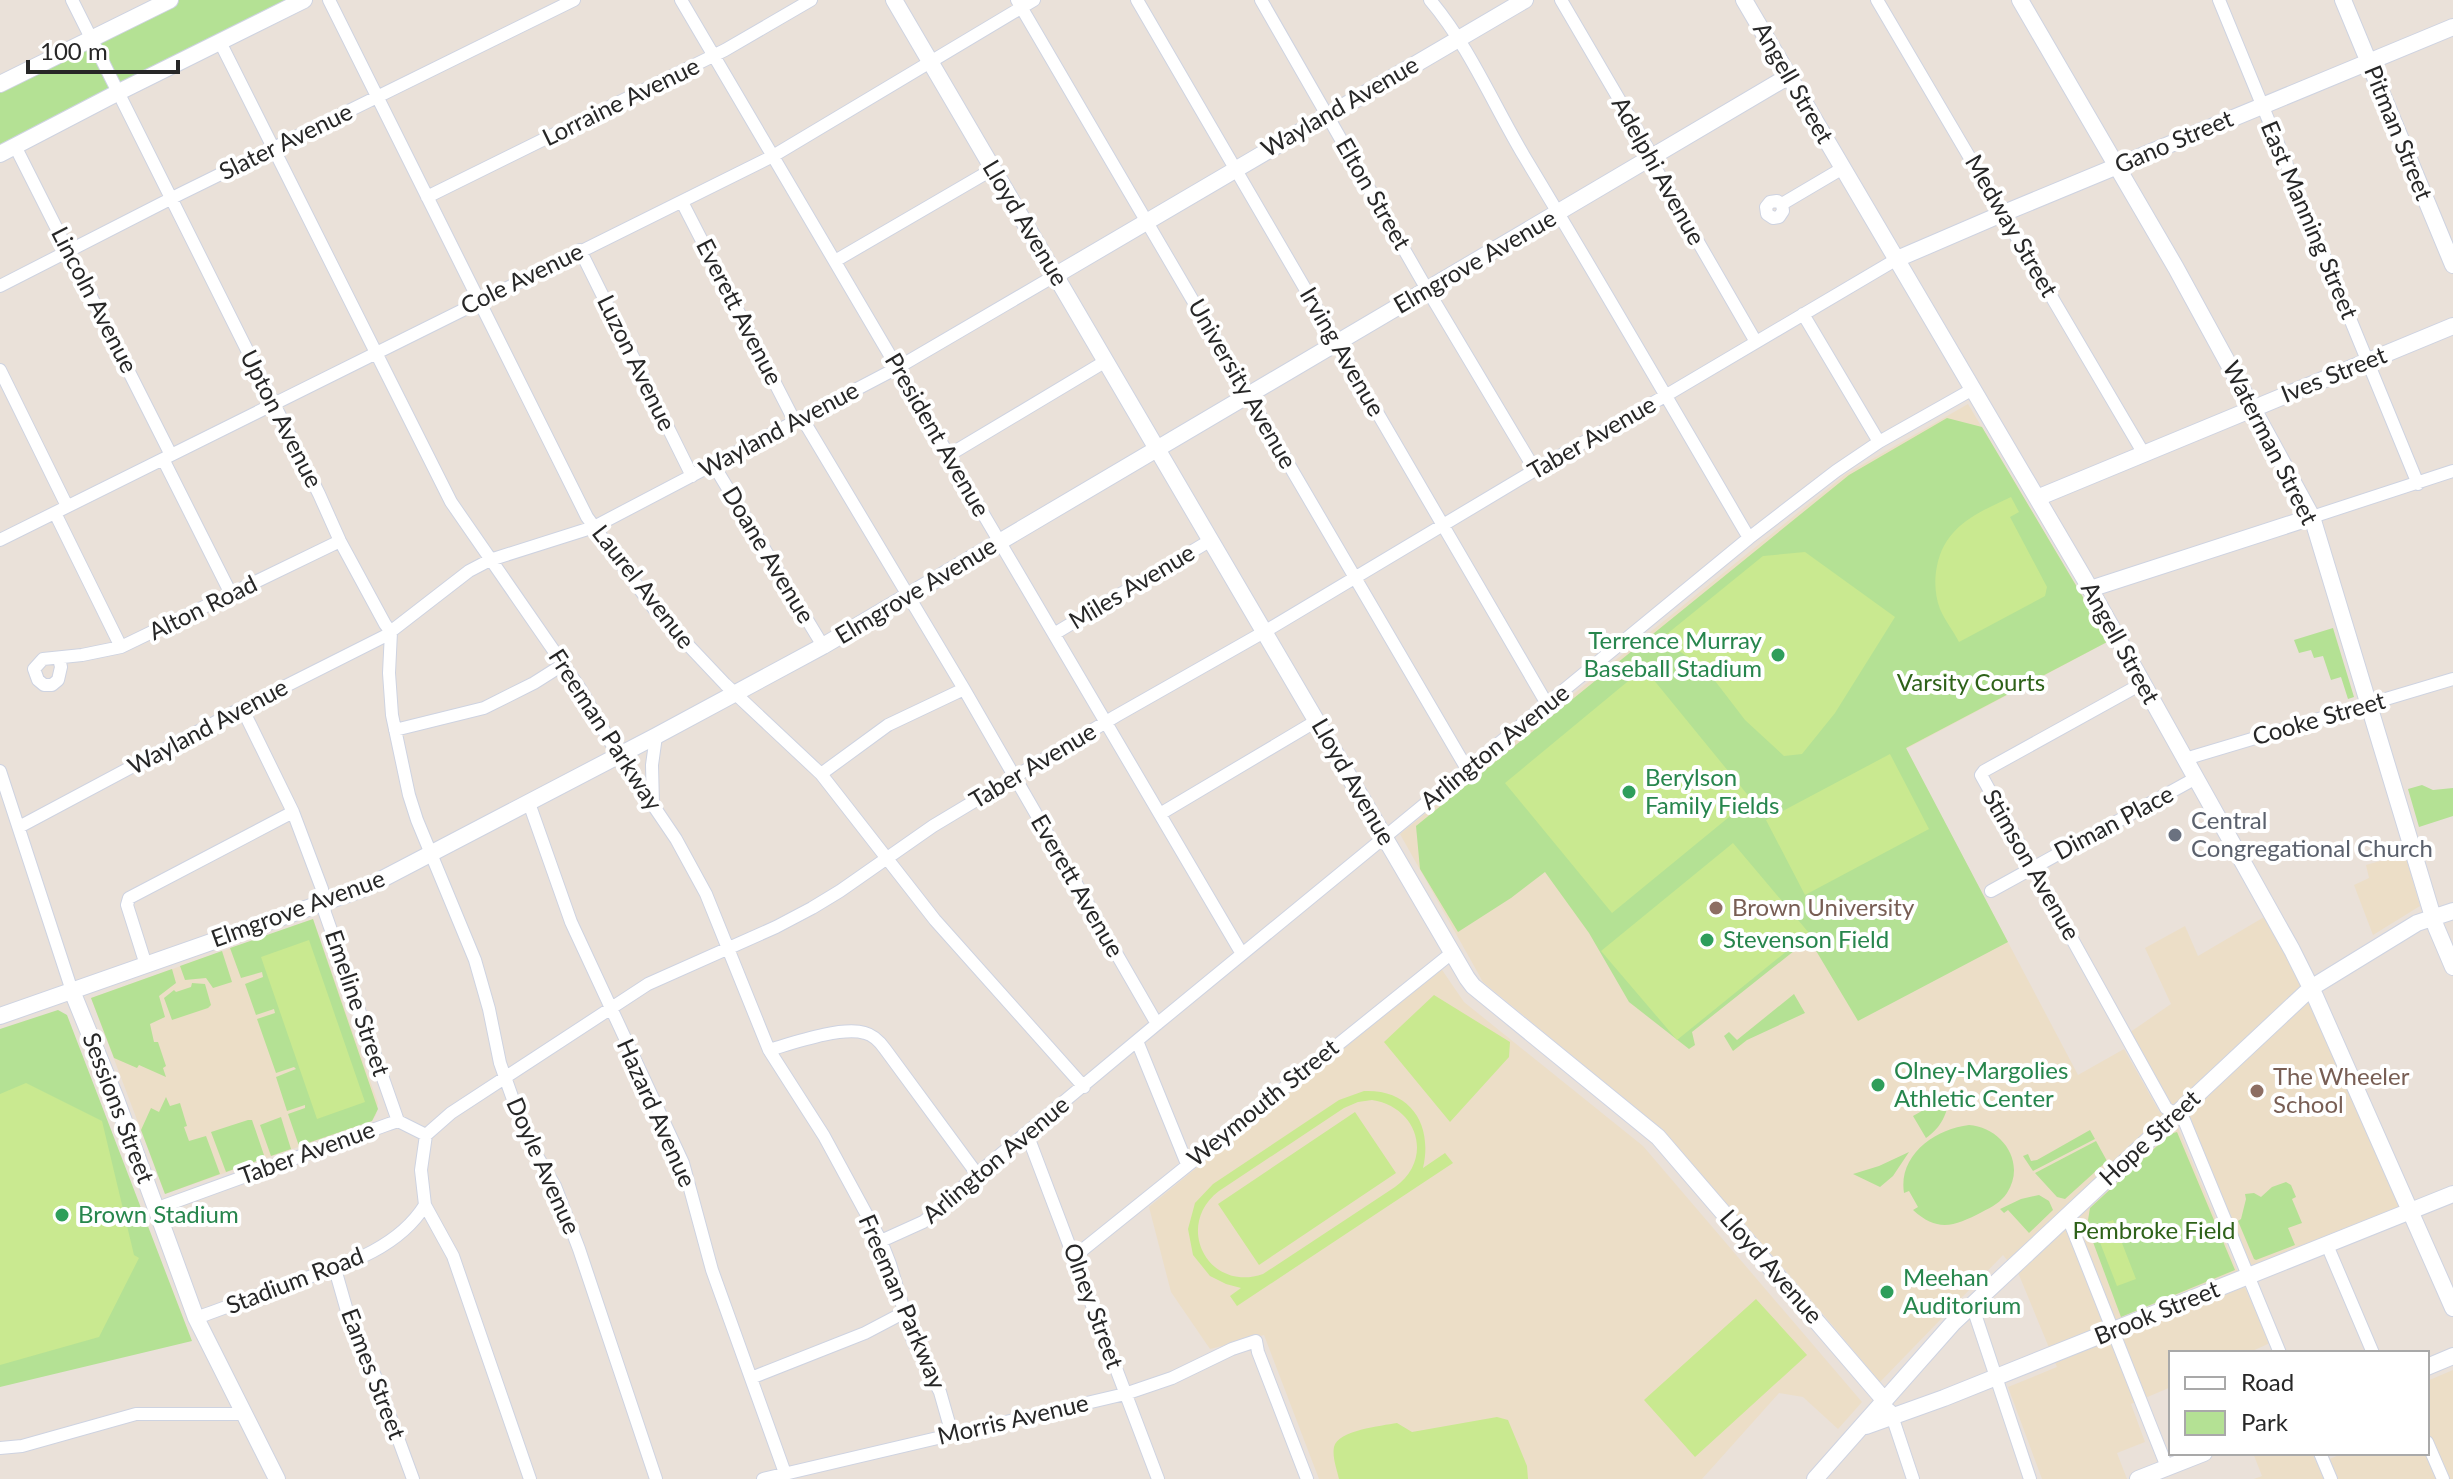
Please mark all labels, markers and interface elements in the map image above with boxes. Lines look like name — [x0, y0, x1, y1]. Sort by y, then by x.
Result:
street label: Angell Street — [1748, 16, 1841, 148]
scale bar — [28, 24, 178, 74]
text: 100 m — [40, 36, 108, 65]
street label: Wayland Avenue — [1255, 49, 1423, 162]
street label: Lorraine Avenue — [537, 50, 703, 151]
street label: Pitman Street — [2359, 61, 2440, 205]
street label: Adelphi Avenue — [1607, 91, 1712, 250]
street label: Slater Avenue — [214, 96, 357, 185]
street label: Gano Street — [2110, 103, 2237, 179]
street label: East Manning Street — [2256, 116, 2365, 323]
street label: Elton Street — [1331, 132, 1418, 255]
street label: Medway Street — [1960, 149, 2065, 302]
street label: Lloyd Avenue — [977, 154, 1075, 290]
street label: Elmgrove Avenue — [1388, 202, 1561, 319]
street label: Lincoln Avenue — [46, 221, 145, 377]
street label: Everett Avenue — [691, 233, 790, 389]
street label: Cole Avenue — [455, 236, 587, 320]
street label: Irving Avenue — [1295, 282, 1392, 421]
street label: Luzon Avenue — [592, 290, 683, 435]
street label: University Avenue — [1183, 293, 1304, 473]
street label: Ives Street — [2277, 339, 2391, 408]
street label: Upton Avenue — [235, 344, 330, 492]
street label: President Avenue — [880, 347, 997, 521]
street label: Waterman Street — [2218, 356, 2325, 529]
street label: Wayland Avenue — [693, 374, 863, 483]
street label: Taber Avenue — [1522, 389, 1660, 485]
street label: Doane Avenue — [717, 481, 821, 628]
street label: Laurel Avenue — [587, 518, 701, 654]
street label: Elmgrove Avenue — [829, 530, 1001, 649]
street label: Miles Avenue — [1063, 537, 1199, 635]
street label: Alton Road — [143, 568, 261, 645]
street label: Angell Street — [2076, 576, 2167, 709]
place label: Terrence Murray Baseball Stadium — [1584, 625, 1763, 682]
street label: Freeman Parkway — [543, 643, 670, 816]
marker: Terrence Murray Baseball Stadium — [1769, 646, 1787, 664]
park label: Varsity Courts — [1897, 667, 2045, 696]
street label: Wayland Avenue — [122, 671, 292, 780]
street label: Arlington Avenue — [1414, 677, 1574, 815]
street label: Cooke Street — [2249, 685, 2389, 750]
street label: Lloyd Avenue — [1306, 713, 1402, 850]
street label: Taber Avenue — [964, 716, 1101, 814]
place label: Berylson Family Fields — [1645, 762, 1779, 819]
street label: Diman Place — [2049, 778, 2178, 865]
marker: Berylson Family Fields — [1620, 783, 1638, 801]
street label: Stimson Avenue — [1977, 784, 2087, 945]
place label: Central Congregational Church — [2191, 805, 2433, 862]
street label: Everett Avenue — [1026, 809, 1131, 962]
marker: Central Congregational Church — [2166, 826, 2184, 844]
street label: Elmgrove Avenue — [207, 863, 388, 952]
place label: Brown University — [1732, 892, 1915, 921]
marker: Brown University — [1707, 899, 1725, 917]
place label: Stevenson Field — [1723, 924, 1889, 953]
street label: Emeline Street — [320, 926, 397, 1080]
marker: Stevenson Field — [1698, 931, 1716, 949]
street label: Sessions Street — [77, 1028, 162, 1187]
street label: Weymouth Street — [1181, 1032, 1344, 1172]
street label: Hazard Avenue — [612, 1034, 703, 1191]
place label: Olney-Margolies Athletic Center — [1894, 1055, 2068, 1112]
place label: The Wheeler School — [2273, 1061, 2410, 1118]
marker: Olney-Margolies Athletic Center — [1869, 1076, 1887, 1094]
marker: The Wheeler School — [2248, 1082, 2266, 1100]
street label: Hope Street — [2093, 1083, 2206, 1191]
street label: Arlington Avenue — [916, 1089, 1074, 1229]
street label: Doyle Avenue — [501, 1092, 587, 1238]
street label: Taber Avenue — [235, 1114, 378, 1190]
place label: Brown Stadium — [78, 1199, 239, 1228]
street label: Lloyd Avenue — [1715, 1203, 1829, 1329]
marker: Brown Stadium — [53, 1206, 71, 1224]
street label: Freeman Parkway — [854, 1210, 953, 1394]
park label: Pembroke Field — [2073, 1215, 2235, 1244]
street label: Olney Street — [1058, 1239, 1131, 1373]
street label: Stadium Road — [222, 1240, 367, 1319]
place label: Meehan Auditorium — [1903, 1262, 2021, 1319]
street label: Brook Street — [2090, 1273, 2224, 1350]
marker: Meehan Auditorium — [1878, 1283, 1896, 1301]
street label: Eames Street — [336, 1304, 413, 1443]
legend — [2169, 1351, 2429, 1455]
text: Road — [2241, 1367, 2294, 1396]
street label: Morris Avenue — [934, 1387, 1091, 1450]
text: Park — [2241, 1407, 2289, 1436]

